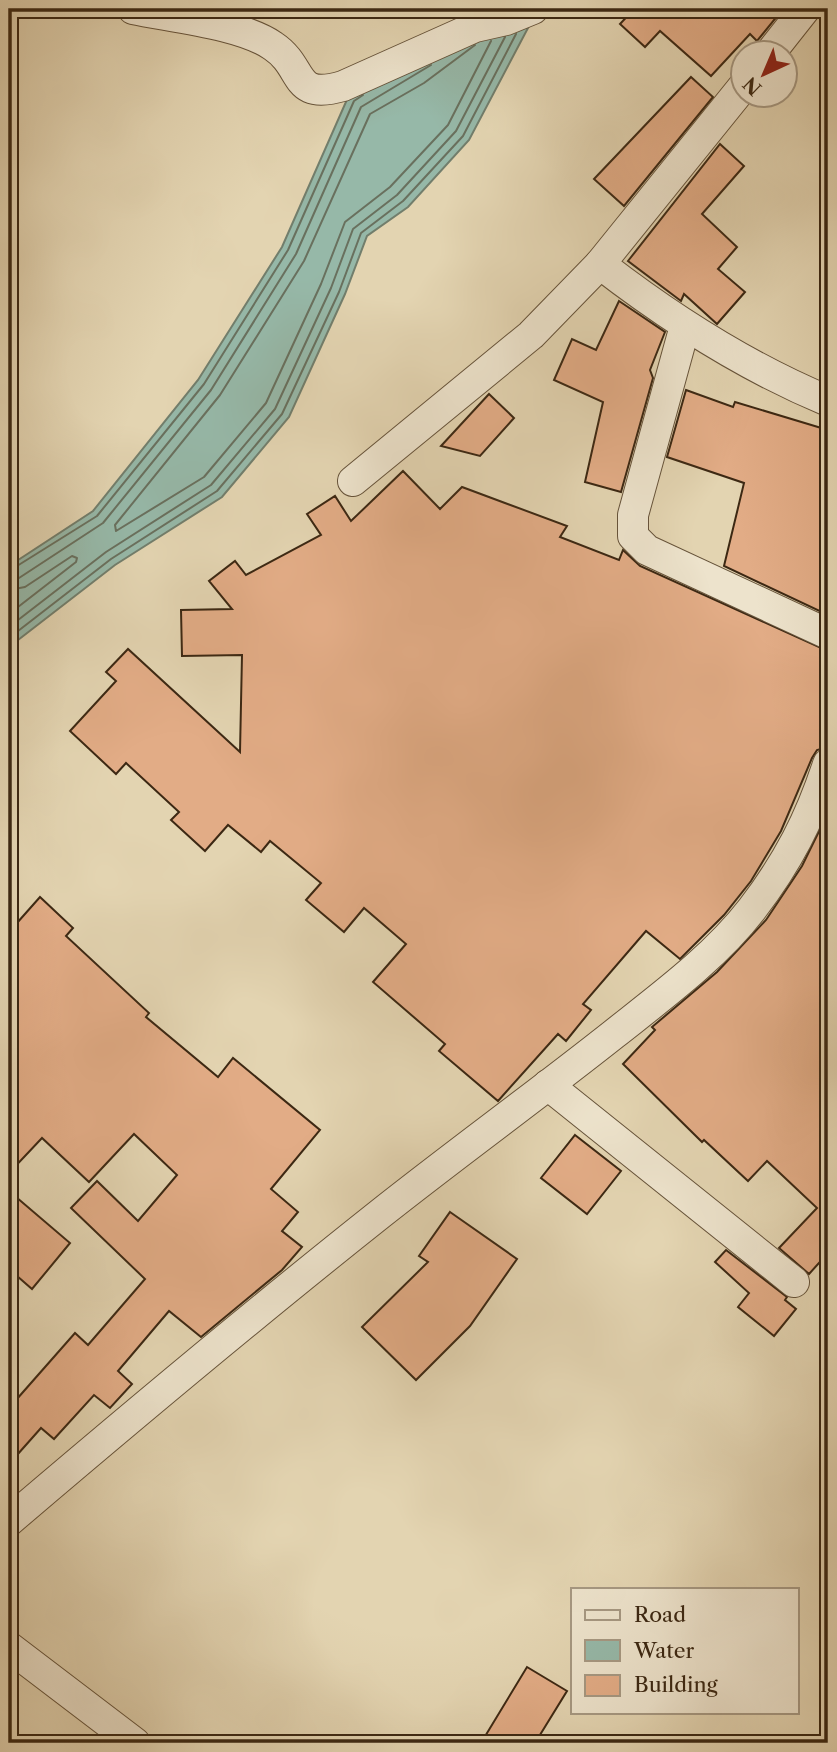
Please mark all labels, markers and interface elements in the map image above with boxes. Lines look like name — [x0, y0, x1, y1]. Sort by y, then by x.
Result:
north arrow — [728, 38, 798, 108]
text: N — [739, 72, 766, 100]
legend — [571, 1588, 798, 1714]
text: Road — [634, 1602, 686, 1627]
text: Water — [633, 1638, 694, 1663]
text: Building — [634, 1672, 719, 1697]

